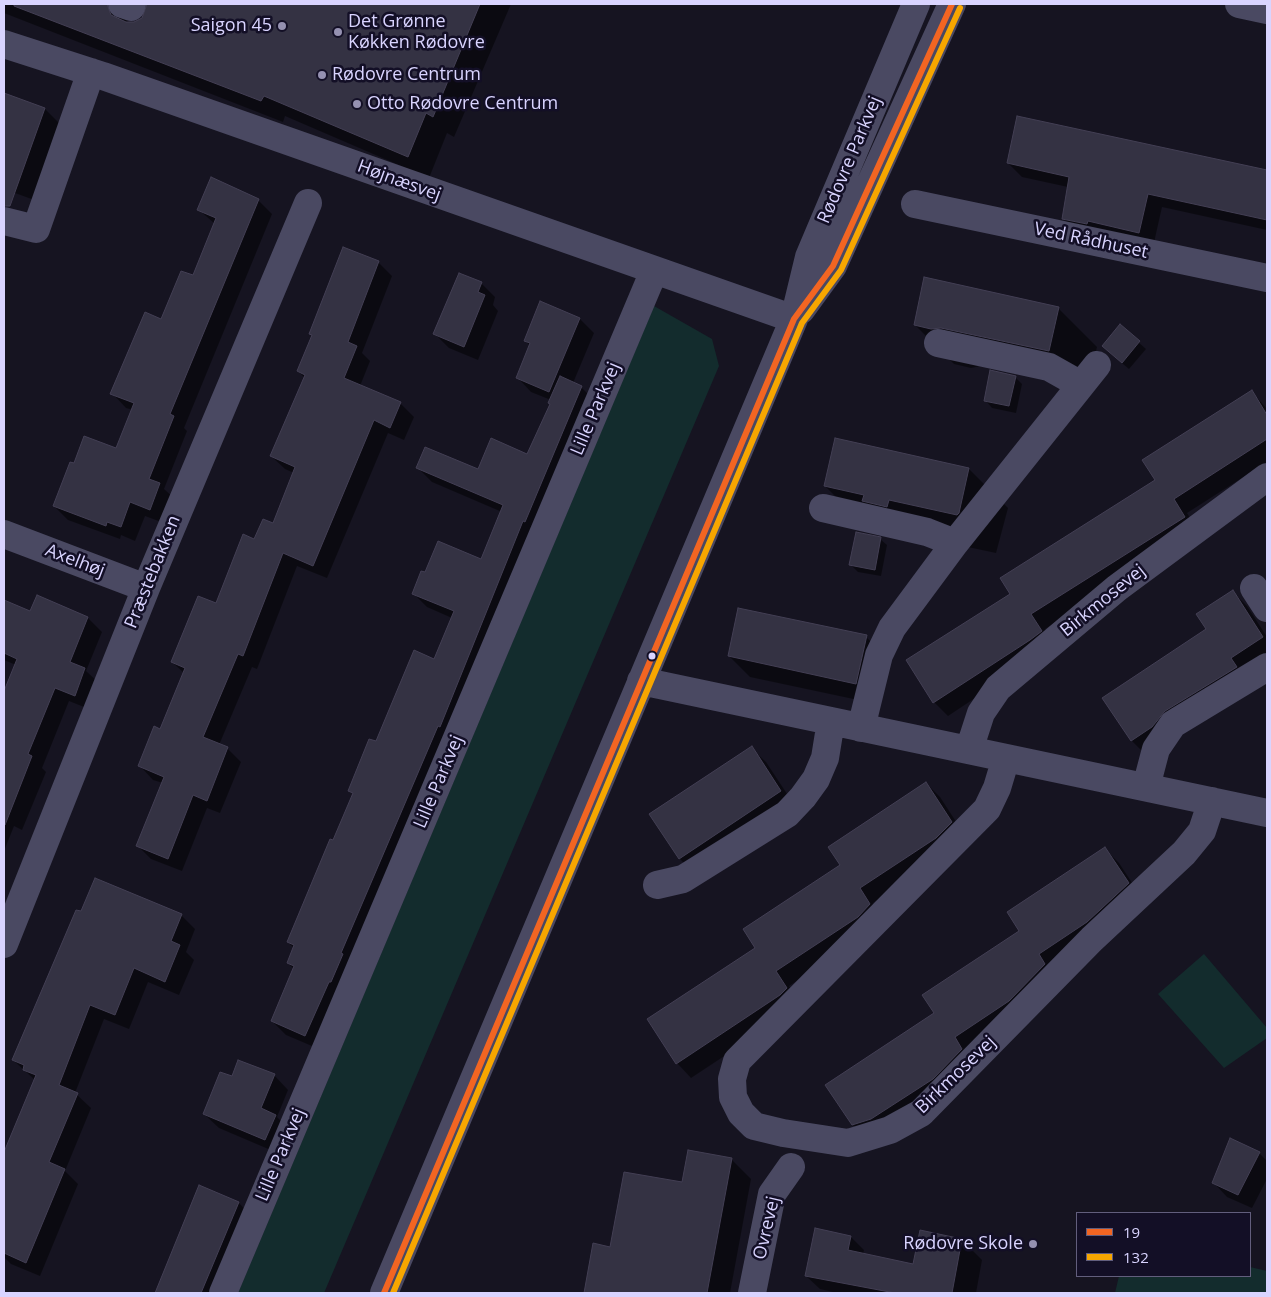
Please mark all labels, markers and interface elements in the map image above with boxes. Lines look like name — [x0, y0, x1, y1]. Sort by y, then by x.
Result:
place label: Det Grønne Køkken Rødovre — [348, 11, 485, 54]
place label: Saigon 45 — [191, 15, 272, 37]
marker: Saigon 45 — [276, 20, 288, 32]
marker: Det Grønne Køkken Rødovre — [332, 26, 344, 38]
place label: Rødovre Centrum — [332, 64, 481, 86]
marker: Rødovre Centrum — [316, 69, 328, 81]
place label: Otto Rødovre Centrum — [367, 93, 558, 115]
street label: Rødovre Parkvej — [813, 93, 887, 227]
marker: Otto Rødovre Centrum — [351, 98, 363, 110]
street label: Højnæsvej — [354, 156, 444, 206]
street label: Ved Rådhuset — [1032, 218, 1150, 264]
street label: Lille Parkvej — [567, 359, 625, 459]
street label: Præstebakken — [121, 512, 185, 632]
street label: Axelhøj — [42, 540, 108, 582]
street label: Birkmosevej — [1056, 560, 1150, 642]
unlabelled marker — [647, 651, 657, 661]
street label: Lille Parkvej — [410, 732, 468, 832]
street label: Birkmosevej — [912, 1032, 1000, 1118]
street label: Lille Parkvej — [252, 1105, 310, 1205]
street label: Ovrevej — [749, 1194, 785, 1262]
legend — [1076, 1212, 1251, 1277]
text: 19 — [1123, 1222, 1140, 1242]
place label: Rødovre Skole — [903, 1233, 1023, 1255]
marker: Rødovre Skole — [1027, 1238, 1039, 1250]
text: 132 — [1123, 1247, 1149, 1267]

